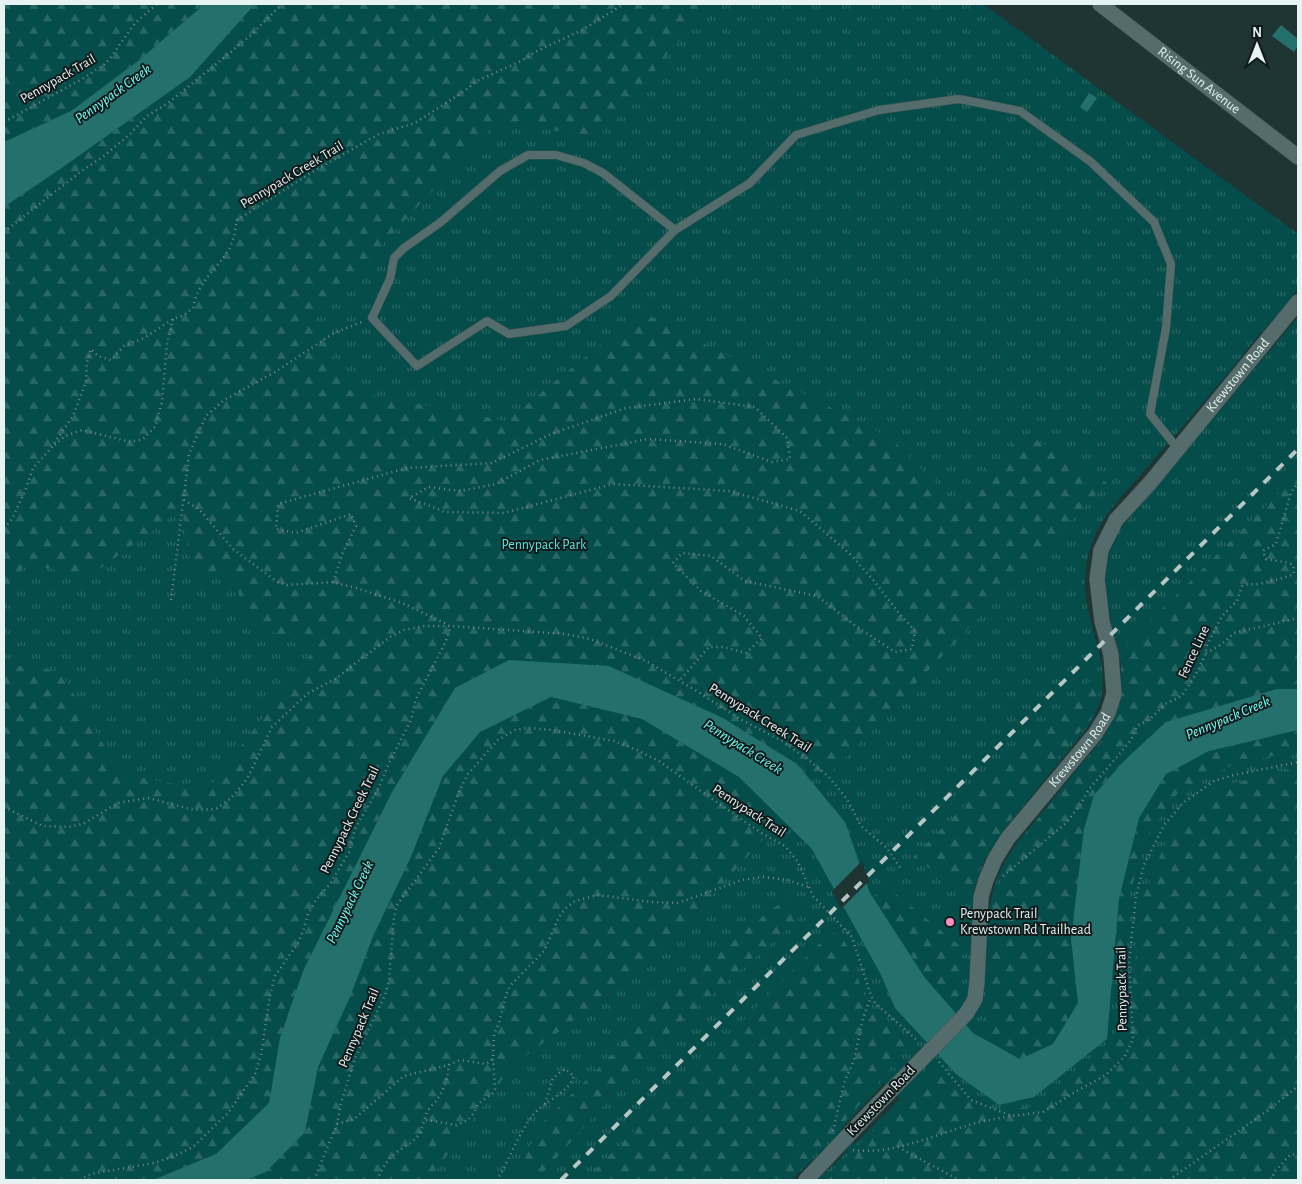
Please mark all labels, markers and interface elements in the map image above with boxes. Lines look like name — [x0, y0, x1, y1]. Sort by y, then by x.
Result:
north arrow — [1232, 20, 1282, 70]
text: N — [1252, 26, 1262, 40]
street label: Rising Sun Avenue — [1155, 44, 1243, 117]
street label: Pennypack Trail — [18, 52, 98, 106]
water label: Pennypack Creek — [72, 61, 154, 127]
street label: Pennypack Creek Trail — [238, 139, 346, 211]
street label: Krewstown Road — [1204, 336, 1272, 415]
park label: Pennypack Park — [502, 538, 587, 552]
street label: Fence Line — [1176, 624, 1212, 680]
street label: Pennypack Creek Trail — [706, 680, 814, 756]
water label: Pennypack Creek — [1184, 693, 1272, 743]
street label: Krewstown Road — [1046, 710, 1113, 790]
water label: Pennypack Creek — [700, 716, 786, 778]
street label: Pennypack Creek Trail — [318, 764, 382, 876]
street label: Pennypack Trail — [710, 782, 788, 840]
water label: Pennypack Creek — [324, 858, 377, 946]
place label: Penypack Trail Krewstown Rd Trailhead — [960, 907, 1091, 937]
marker: Penypack Trail Krewstown Rd Trailhead — [944, 916, 956, 928]
street label: Pennypack Trail — [1114, 947, 1130, 1031]
street label: Pennypack Trail — [336, 986, 382, 1070]
street label: Krewstown Road — [844, 1063, 918, 1139]

